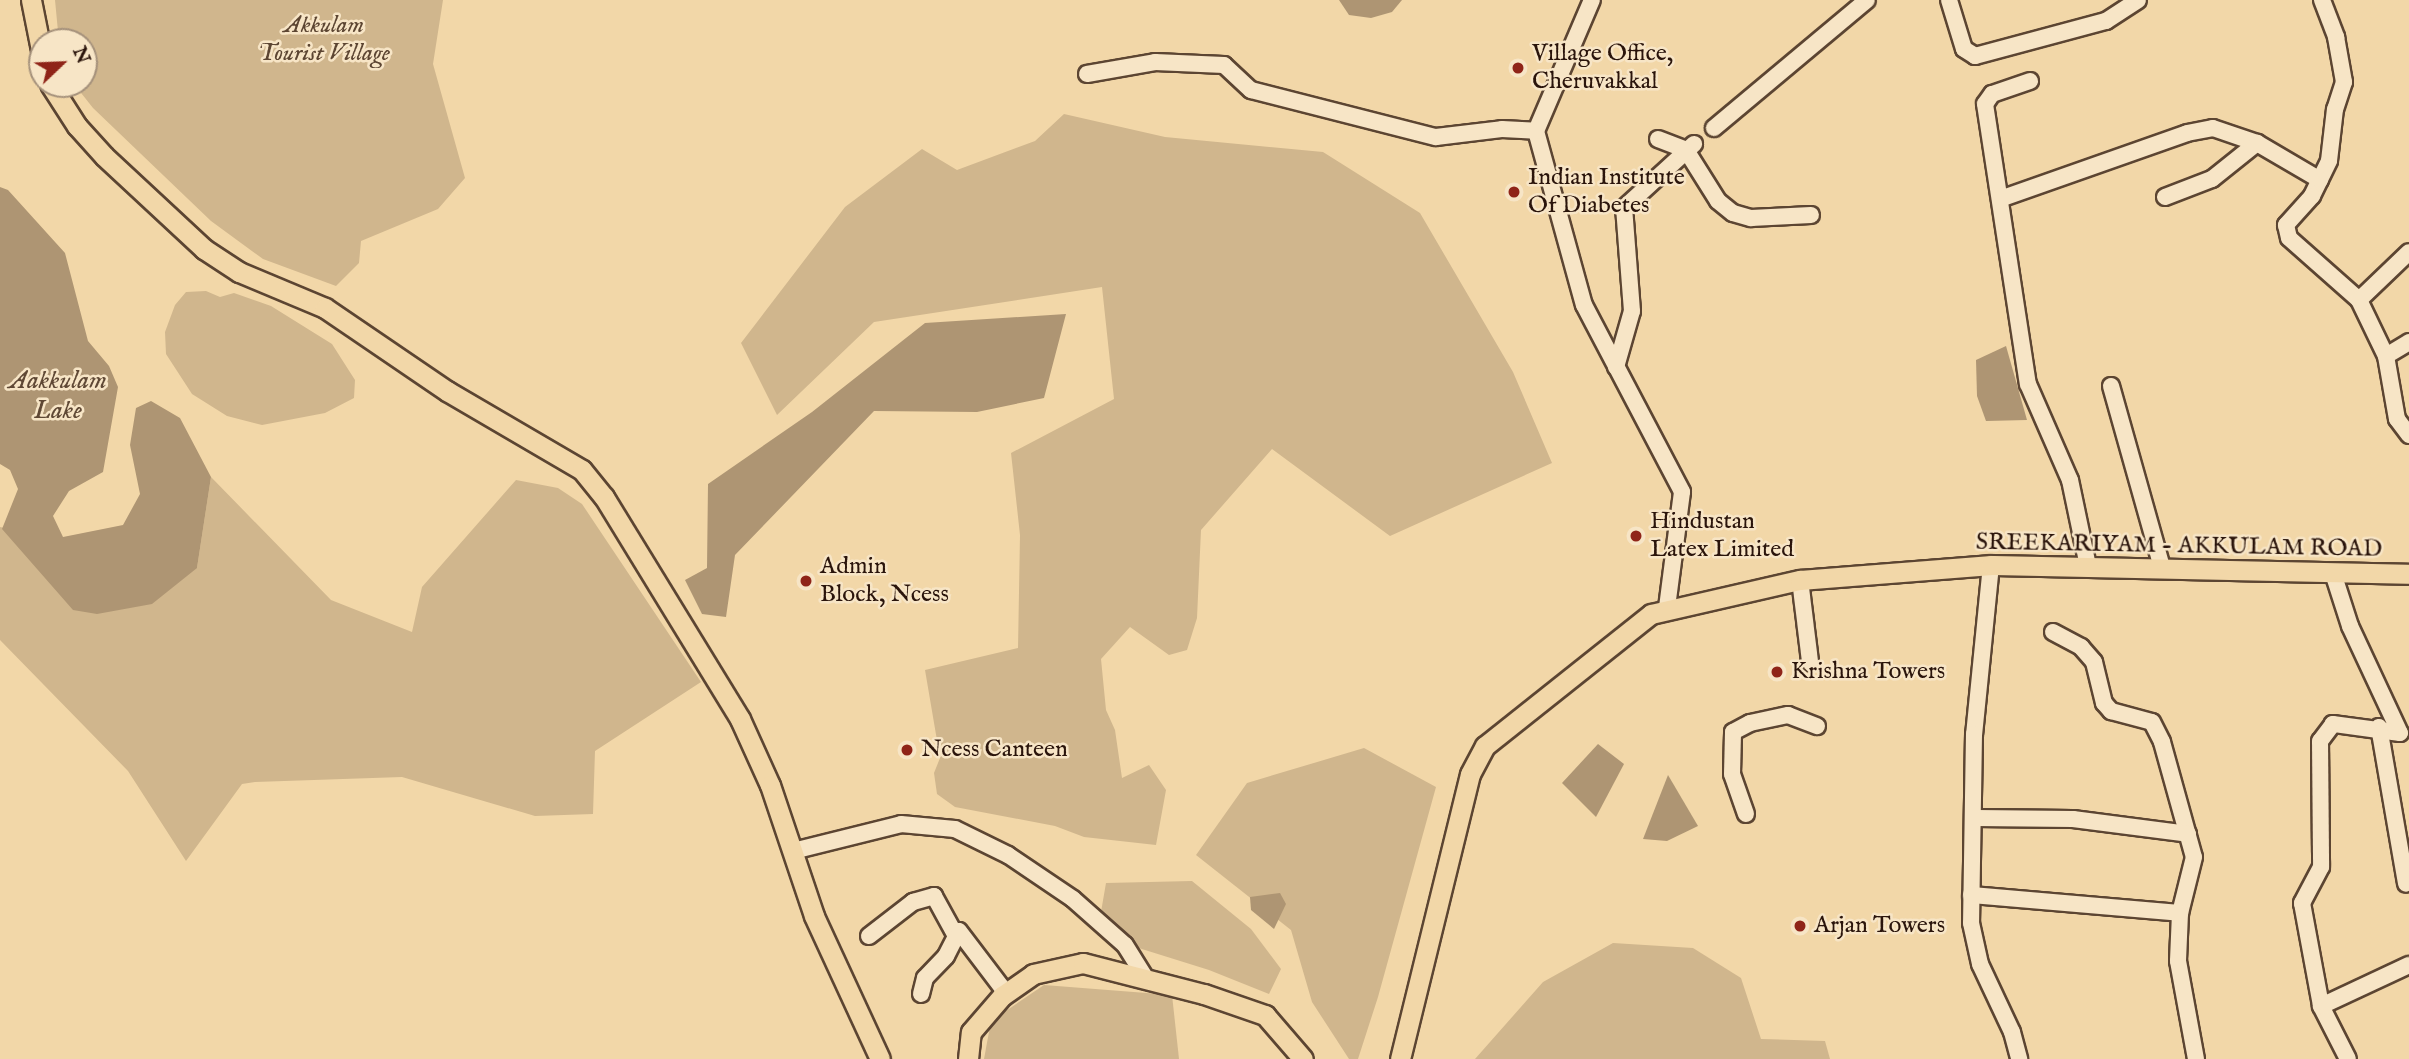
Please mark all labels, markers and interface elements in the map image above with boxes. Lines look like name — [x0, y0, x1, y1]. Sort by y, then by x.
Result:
park label: Akkulam Tourist Village — [258, 12, 390, 68]
north arrow — [28, 28, 98, 98]
place label: Village Office, Cheruvakkal — [1532, 40, 1673, 96]
text: N — [66, 43, 95, 68]
marker: Village Office, Cheruvakkal — [1510, 60, 1526, 76]
place label: Indian Institute Of Diabetes — [1528, 164, 1685, 220]
marker: Indian Institute Of Diabetes — [1506, 184, 1522, 200]
water label: Aakkulam Lake — [9, 365, 107, 426]
place label: Hindustan Latex Limited — [1650, 508, 1794, 564]
marker: Hindustan Latex Limited — [1628, 528, 1644, 544]
street label: SREEKARIYAM - AKKULAM ROAD — [1976, 528, 2382, 564]
place label: Admin Block, Ncess — [820, 553, 949, 609]
marker: Admin Block, Ncess — [798, 573, 814, 589]
place label: Krishna Towers — [1791, 658, 1945, 686]
marker: Krishna Towers — [1769, 664, 1785, 680]
place label: Ncess Canteen — [921, 736, 1068, 764]
marker: Ncess Canteen — [899, 742, 915, 758]
place label: Arjan Towers — [1814, 912, 1945, 940]
marker: Arjan Towers — [1792, 918, 1808, 934]

